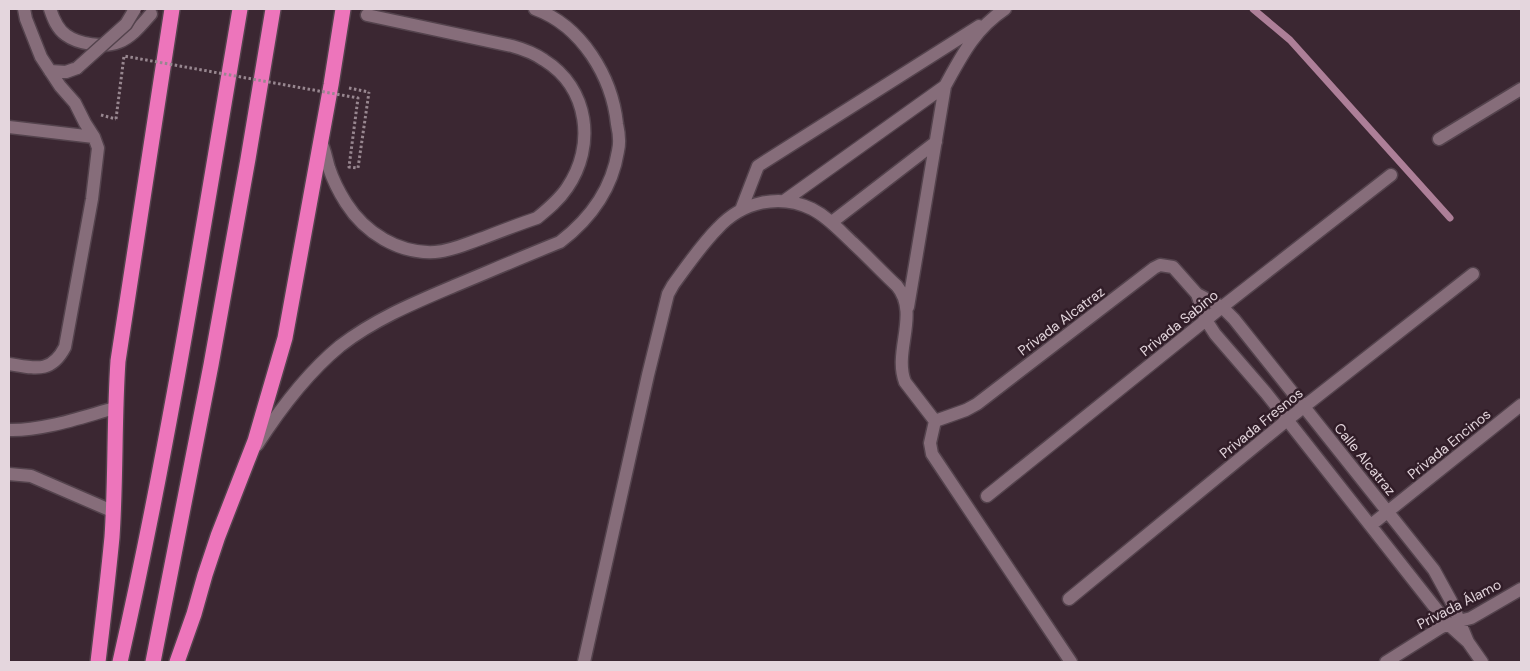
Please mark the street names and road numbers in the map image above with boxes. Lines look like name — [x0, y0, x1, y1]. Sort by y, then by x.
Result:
street label: Privada Alcatraz — [1014, 283, 1108, 359]
street label: Privada Sabino — [1136, 286, 1222, 360]
street label: Privada Fresnos — [1216, 384, 1306, 462]
street label: Privada Encinos — [1404, 405, 1494, 483]
street label: Calle Alcatraz — [1330, 419, 1400, 499]
street label: Privada Álamo — [1414, 575, 1504, 633]

